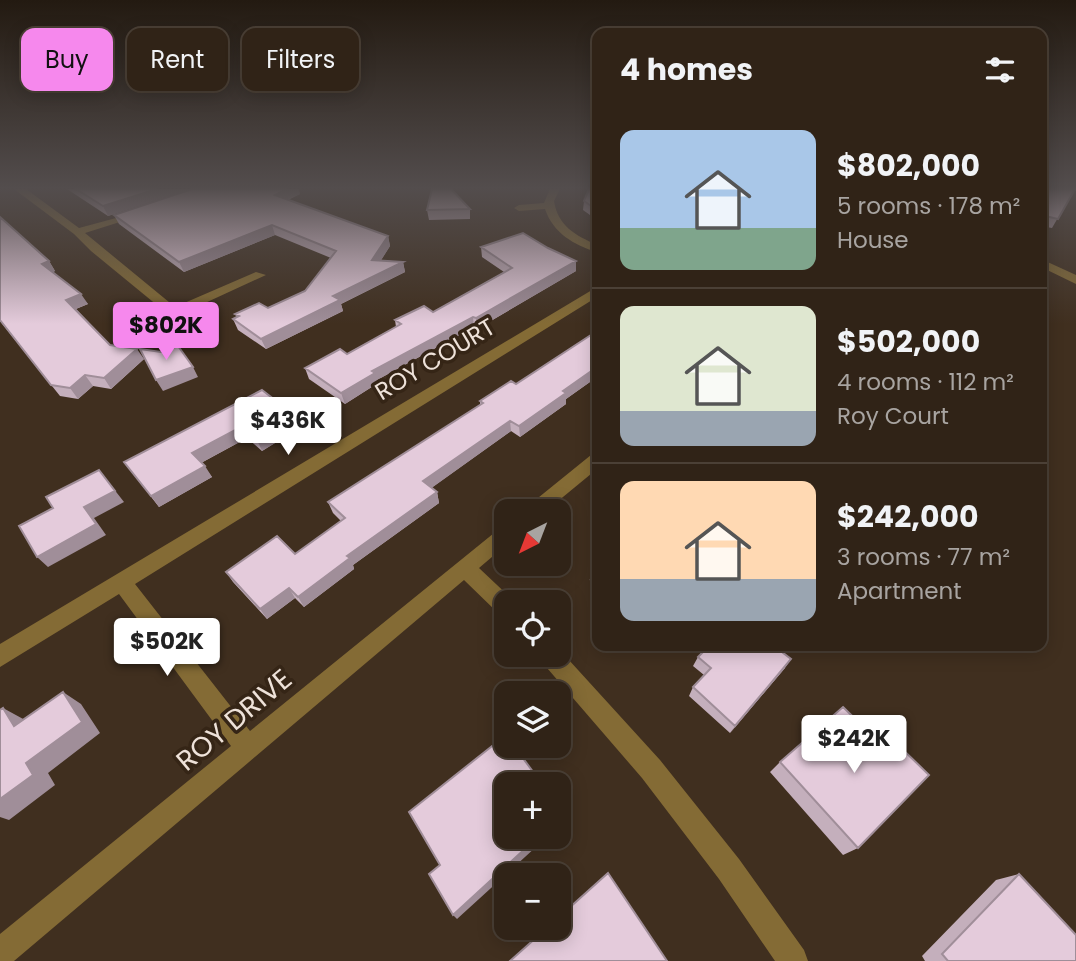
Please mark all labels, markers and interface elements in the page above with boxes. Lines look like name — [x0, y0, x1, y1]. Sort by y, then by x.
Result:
chip: Buy — [21, 28, 113, 91]
chip: Rent — [127, 28, 228, 91]
chip: Filters — [242, 28, 359, 91]
text: 4 homes — [620, 48, 753, 91]
icon: filters — [981, 51, 1019, 89]
text: $802,000 — [837, 144, 980, 187]
icon: home — [676, 158, 760, 242]
text: 5 rooms · 178 m² — [837, 190, 1020, 222]
text: House — [837, 224, 909, 256]
pin: $802K — [117, 302, 215, 362]
text: $802K — [129, 309, 203, 341]
street label: ROY COURT — [369, 310, 501, 408]
text: $502,000 — [837, 320, 980, 363]
icon: home — [676, 334, 760, 418]
text: 4 rooms · 112 m² — [837, 366, 1014, 398]
pin: $436K — [239, 398, 337, 457]
text: Roy Court — [837, 400, 949, 432]
text: $436K — [250, 404, 326, 436]
text: $242,000 — [837, 495, 979, 538]
north arrow — [494, 499, 570, 576]
map controls — [494, 499, 571, 940]
icon: home — [676, 509, 760, 593]
text: 3 rooms · 77 m² — [837, 541, 1010, 573]
text: Apartment — [837, 575, 962, 607]
button: locate — [494, 590, 571, 667]
pin: $502K — [118, 618, 216, 678]
text: $502K — [130, 625, 204, 657]
street label: ROY DRIVE — [168, 660, 300, 780]
button: layers — [494, 681, 571, 758]
pin: $242K — [805, 716, 903, 775]
text: $242K — [817, 722, 891, 754]
button: + — [494, 772, 571, 849]
button: − — [494, 863, 571, 940]

